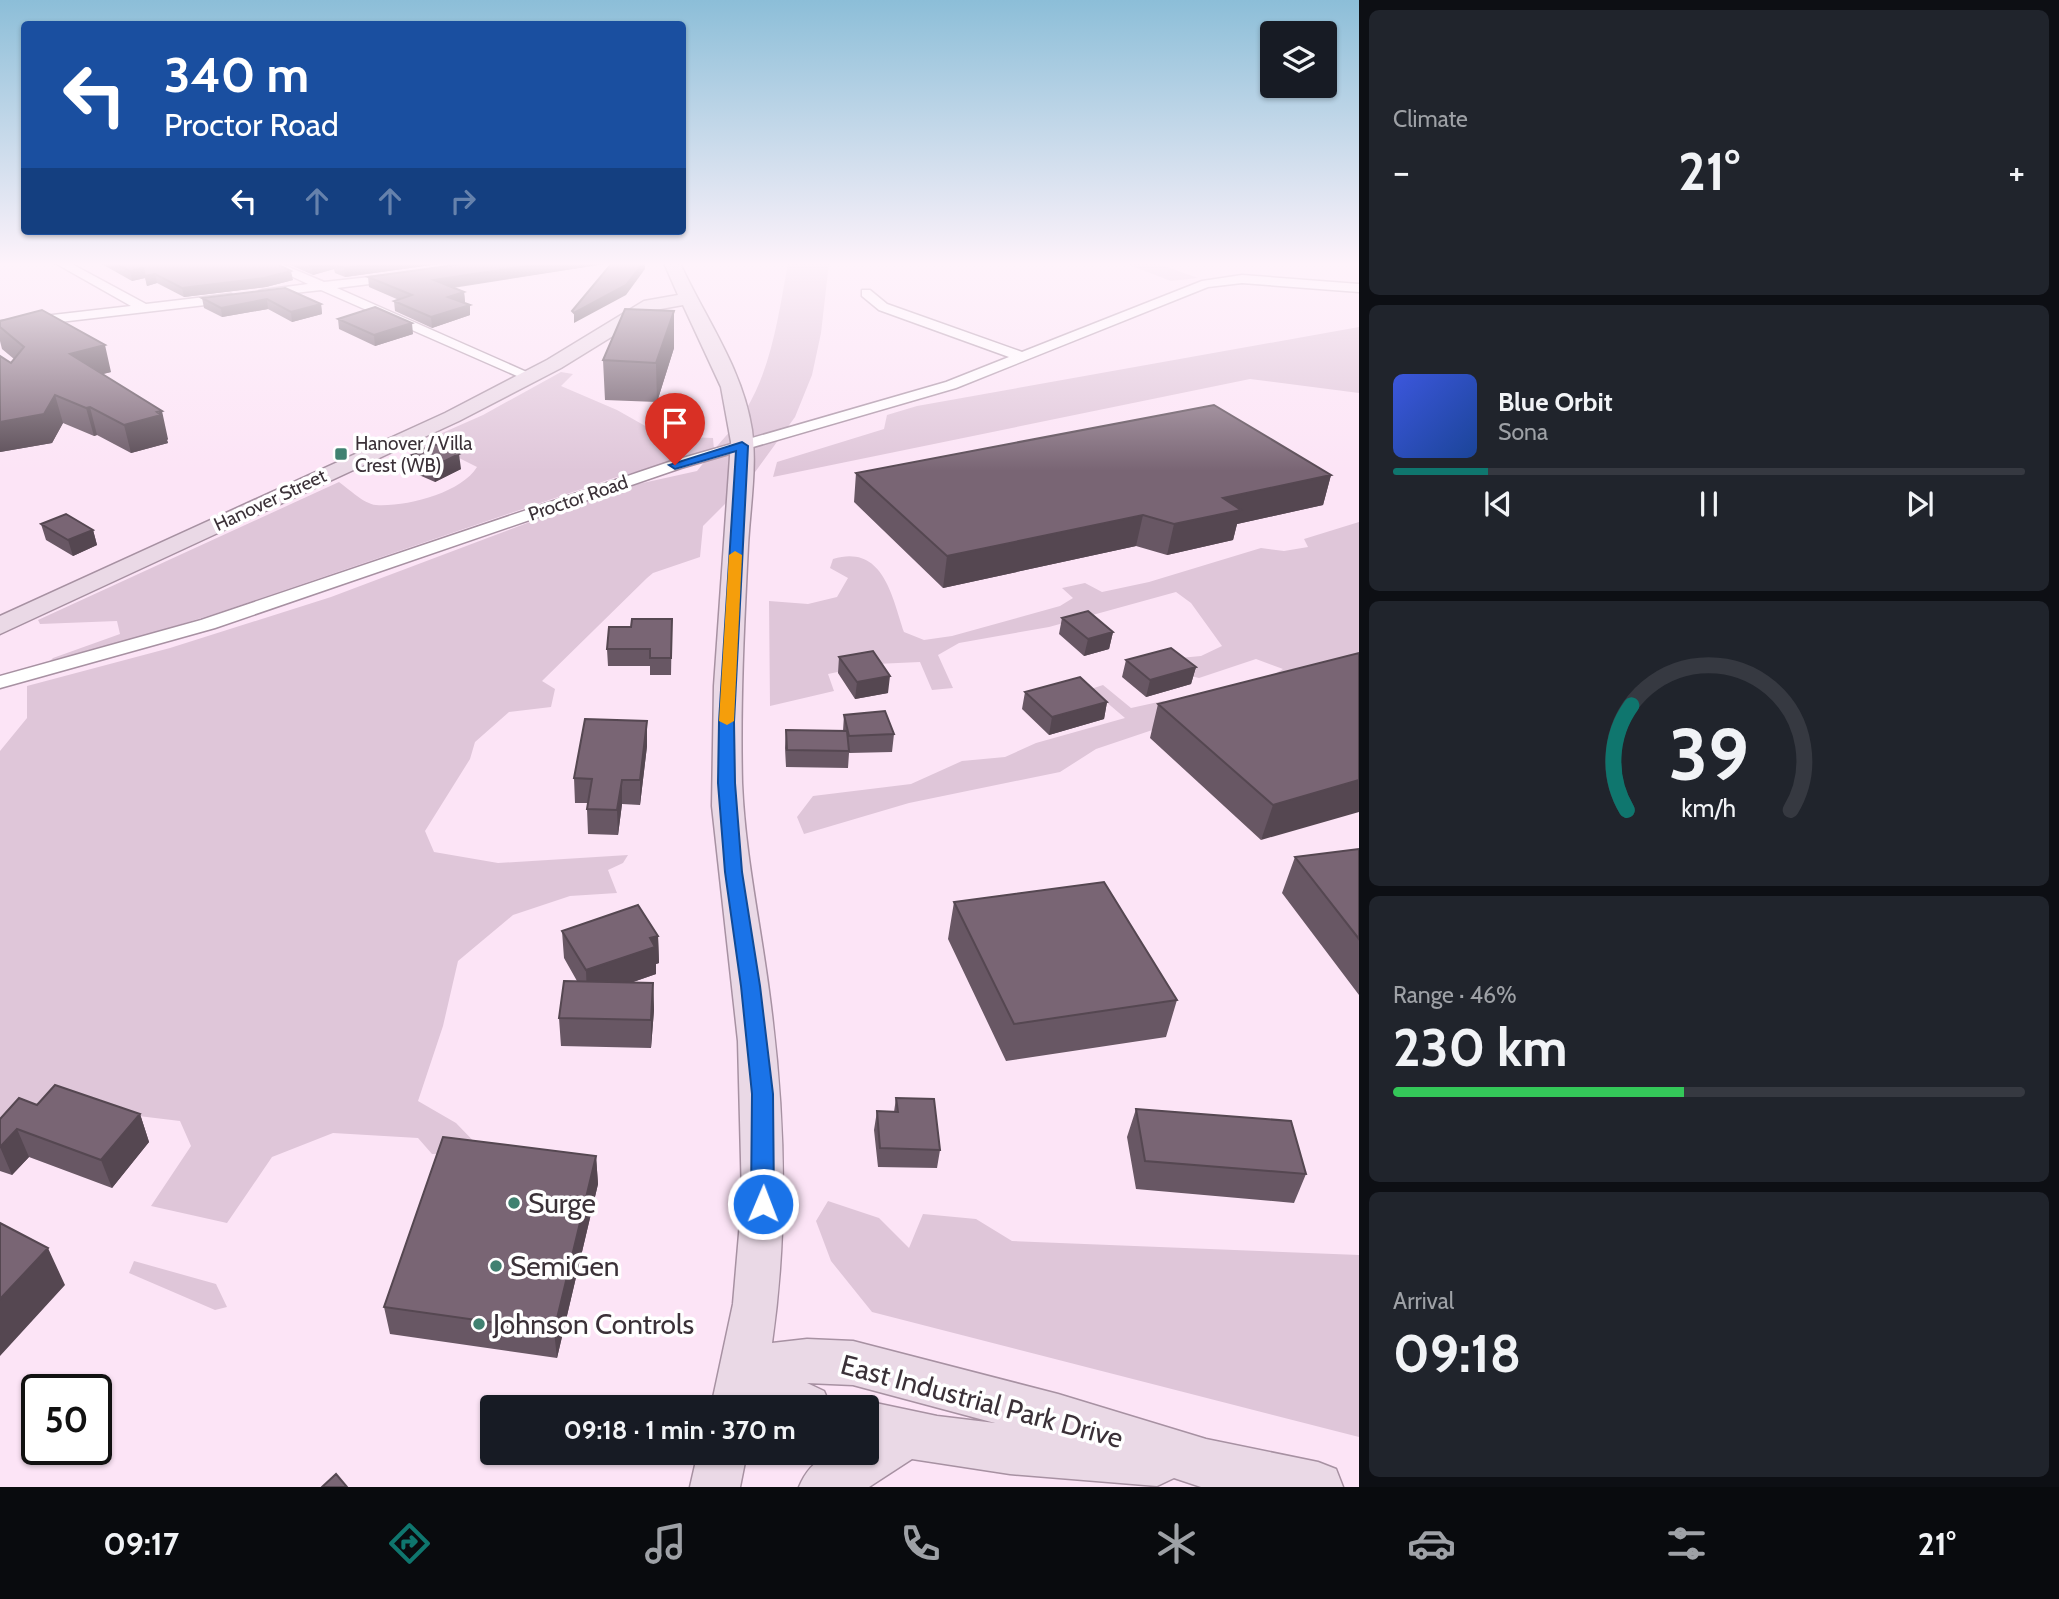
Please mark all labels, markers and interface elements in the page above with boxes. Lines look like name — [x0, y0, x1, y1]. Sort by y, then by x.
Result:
map controls — [1260, 21, 1337, 98]
button: layers — [1260, 21, 1337, 98]
text: 340 m — [164, 45, 309, 104]
icon: left — [49, 49, 140, 140]
text: Proctor Road — [164, 105, 339, 144]
text: Climate — [1393, 105, 1468, 133]
text: 21° — [1678, 140, 1740, 203]
text: − — [1393, 148, 1410, 195]
text: + — [2008, 148, 2025, 195]
icon: left — [225, 182, 263, 220]
icon: ahead — [298, 182, 336, 220]
icon: ahead — [371, 182, 409, 220]
icon: right — [444, 182, 482, 220]
text: Blue Orbit — [1498, 386, 1613, 418]
pin — [645, 393, 705, 465]
icon: arrive — [656, 404, 694, 442]
text: Sona — [1498, 418, 1548, 446]
place label: Hanover / Villa Crest (WB) — [355, 432, 472, 477]
marker: Hanover / Villa Crest (WB) — [333, 446, 349, 462]
street label: Hanover Street — [210, 464, 330, 536]
street label: Proctor Road — [525, 470, 631, 526]
icon: previous — [1479, 485, 1517, 523]
icon: pause — [1690, 485, 1728, 523]
icon: next — [1901, 485, 1939, 523]
text: 39 — [1669, 710, 1749, 798]
text: km/h — [1682, 792, 1736, 822]
text: Range · 46% — [1393, 981, 1517, 1009]
text: 230 km — [1393, 1016, 1567, 1079]
position arrow — [726, 1167, 800, 1241]
place label: Surge — [528, 1186, 596, 1220]
marker: Surge — [506, 1195, 522, 1211]
place label: SemiGen — [510, 1249, 620, 1283]
marker: SemiGen — [488, 1258, 504, 1274]
text: Arrival — [1393, 1287, 1454, 1315]
place label: Johnson Controls — [492, 1307, 694, 1341]
marker: Johnson Controls — [471, 1316, 487, 1332]
text: 09:18 — [1393, 1322, 1521, 1385]
street label: East Industrial Park Drive — [837, 1347, 1127, 1455]
speed limit sign: 50 — [21, 1374, 112, 1465]
text: 09:18 · 1 min · 370 m — [564, 1414, 795, 1446]
icon: directions — [385, 1519, 434, 1568]
icon: music — [641, 1519, 690, 1568]
icon: phone — [896, 1519, 945, 1568]
icon: climate — [1152, 1519, 1201, 1568]
icon: car — [1407, 1519, 1456, 1568]
icon: filters — [1662, 1519, 1711, 1568]
text: 09:17 — [103, 1524, 179, 1563]
text: 21° — [1918, 1524, 1956, 1563]

